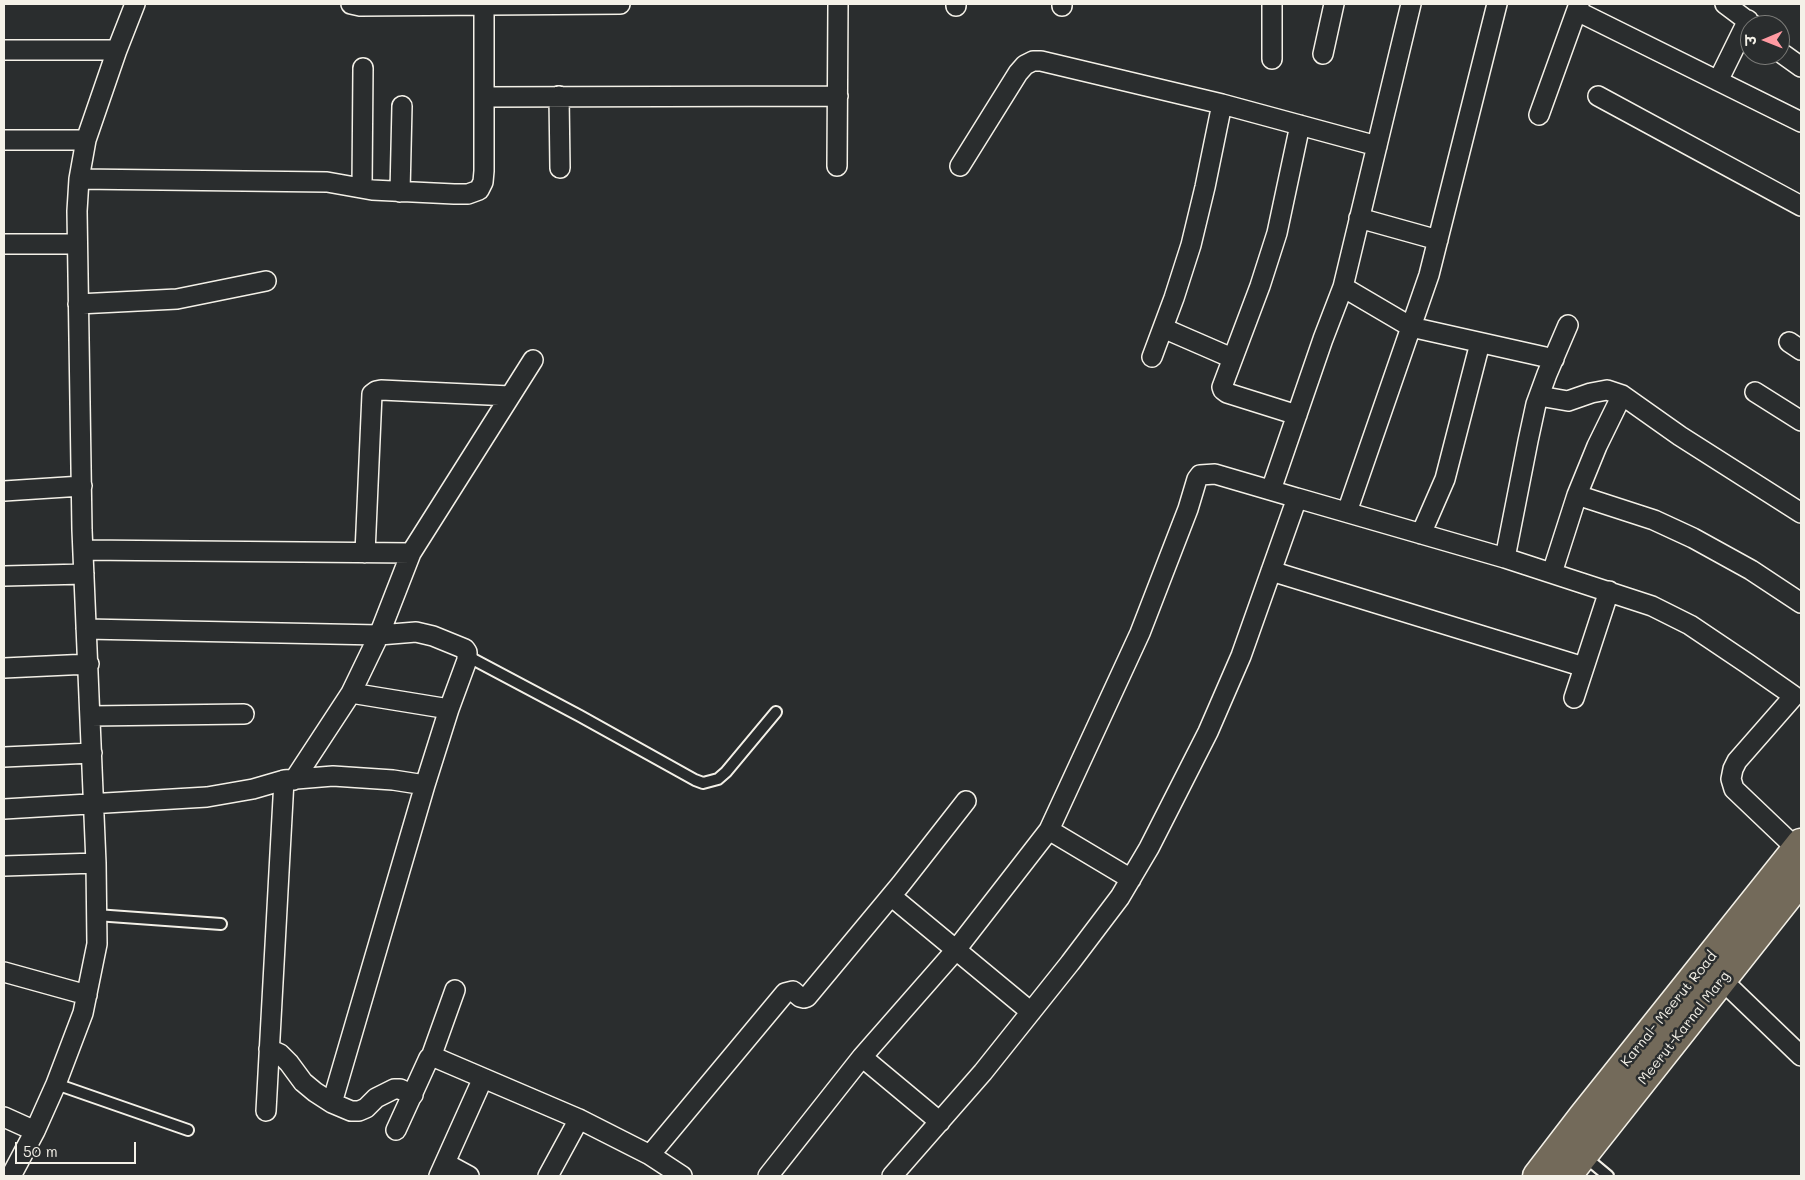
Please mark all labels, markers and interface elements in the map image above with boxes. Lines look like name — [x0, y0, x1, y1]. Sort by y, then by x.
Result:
north arrow — [1740, 15, 1790, 65]
text: उ — [1741, 35, 1760, 45]
street label: Karnal- Meerut Road — [1617, 948, 1721, 1070]
street label: Meerut-Karnal Marg — [1635, 968, 1733, 1088]
scale bar — [18, 1132, 139, 1164]
text: 50 m — [23, 1141, 58, 1161]

